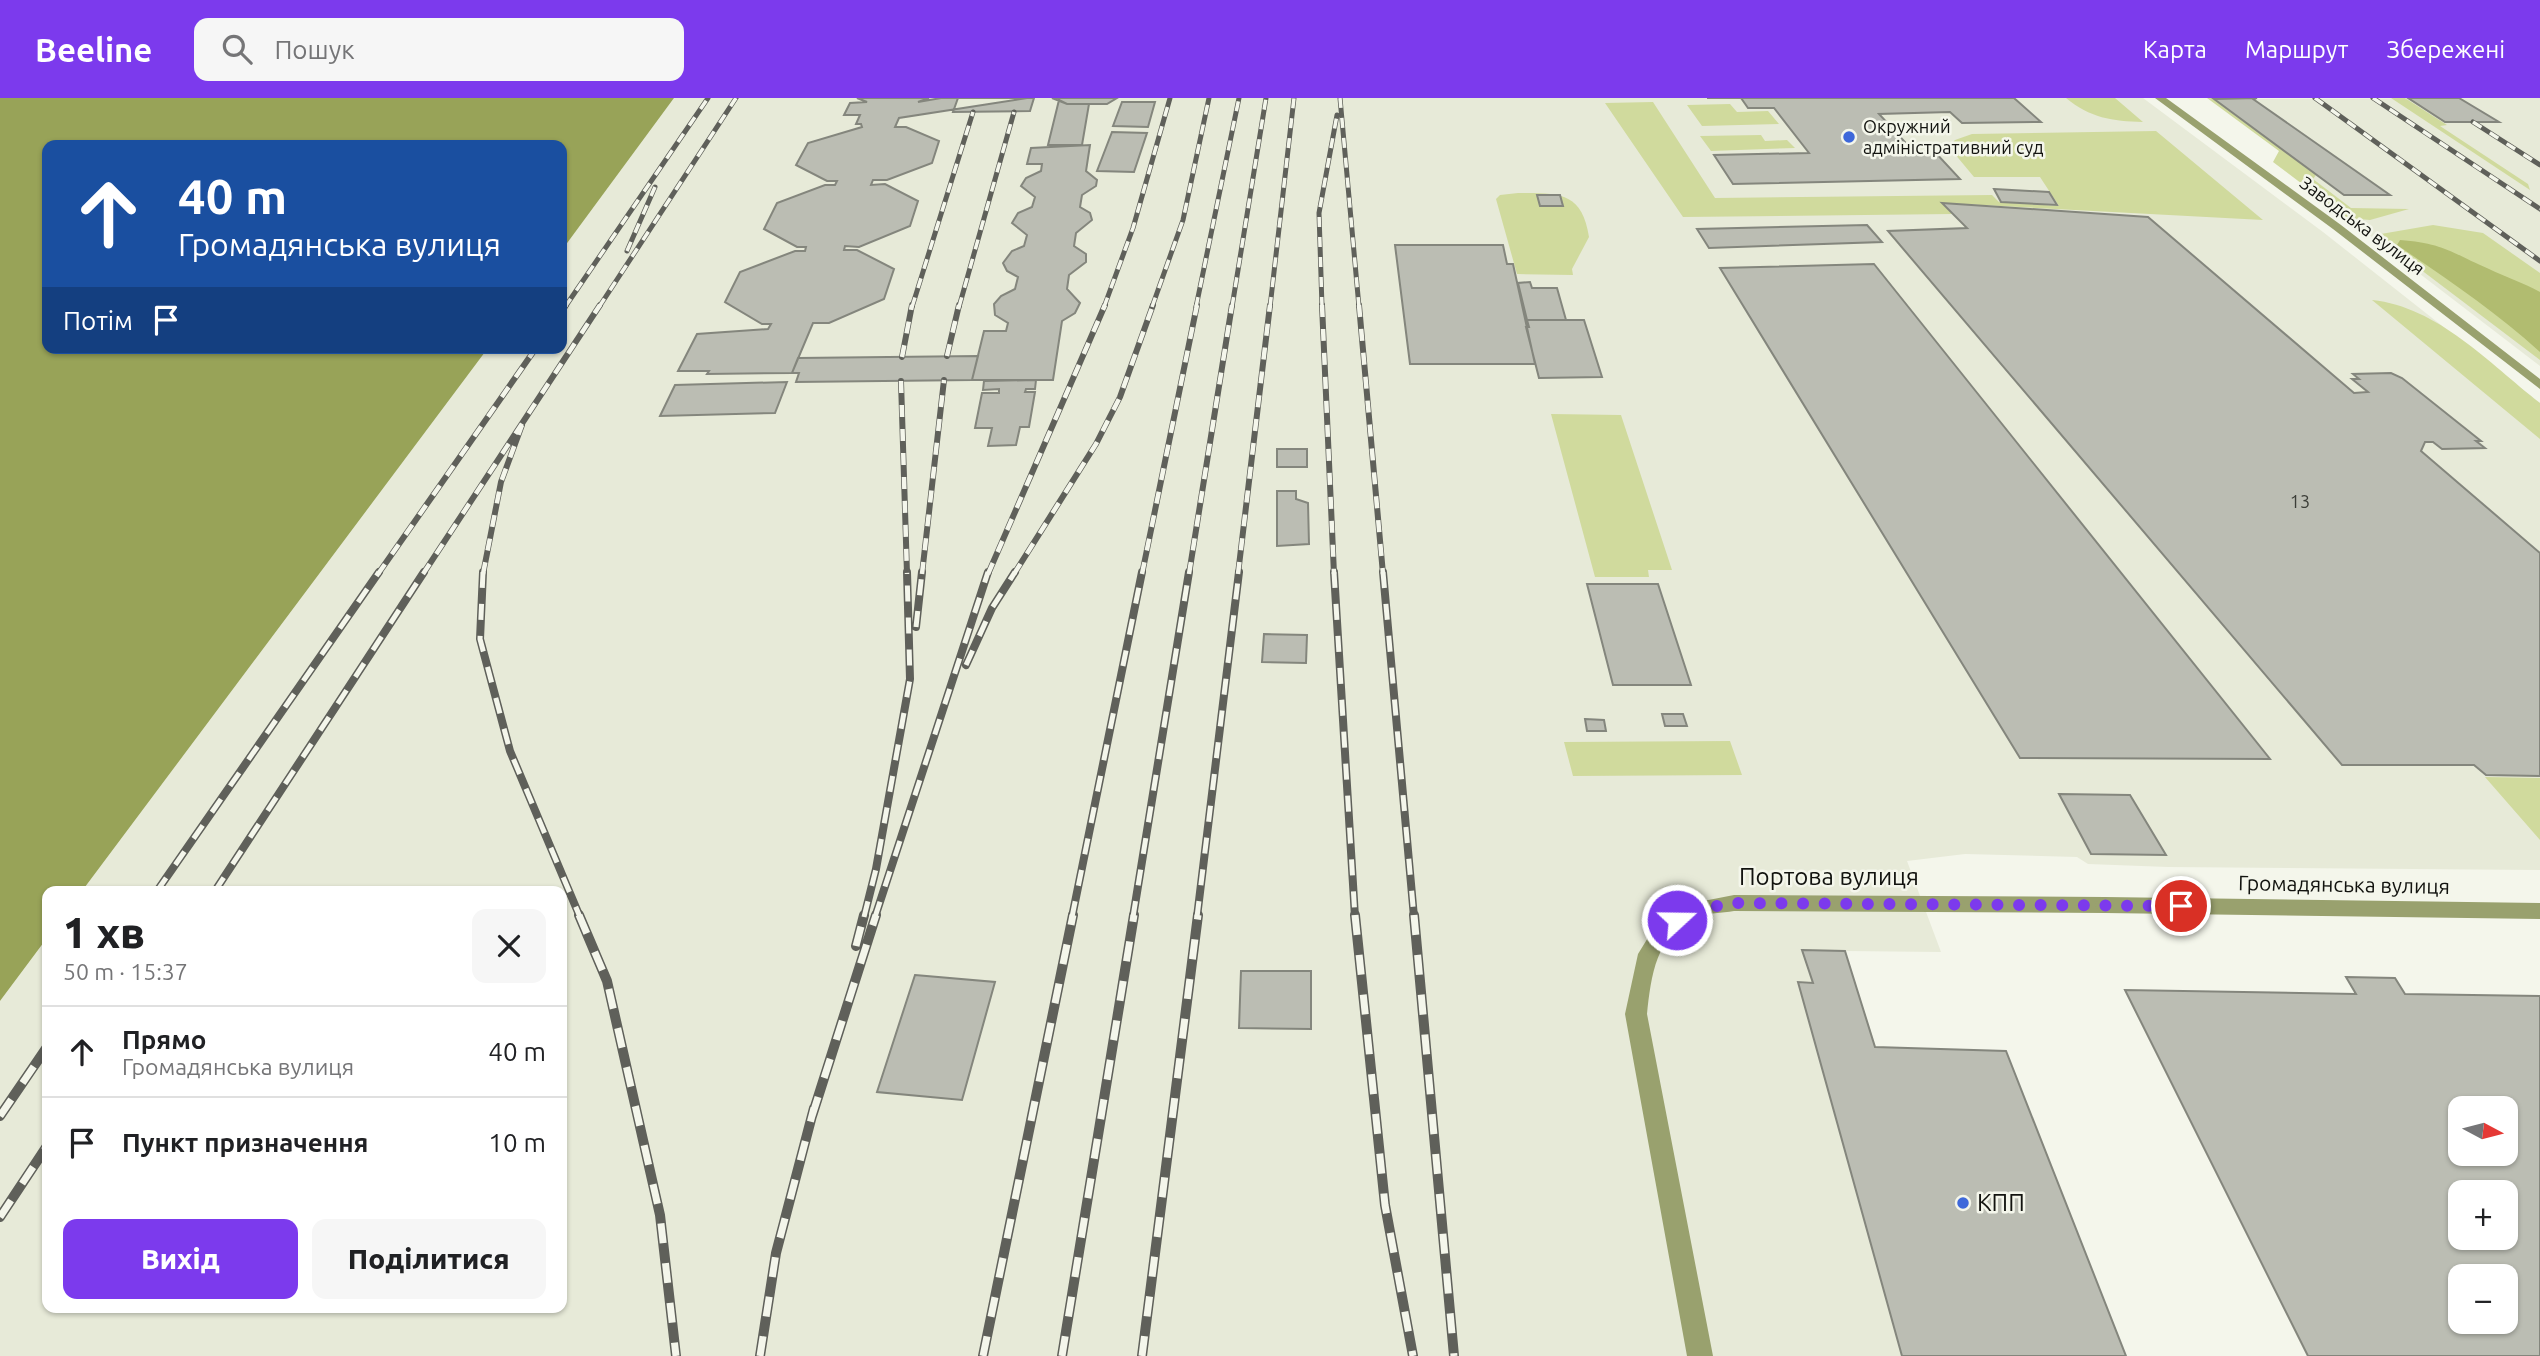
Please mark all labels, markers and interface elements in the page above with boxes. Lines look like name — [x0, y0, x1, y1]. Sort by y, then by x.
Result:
search box — [194, 18, 684, 81]
icon: search — [218, 30, 256, 68]
text: Beeline — [35, 31, 152, 68]
text: Пошук — [274, 35, 355, 64]
text: Карта — [2143, 36, 2207, 63]
text: Маршрут — [2245, 36, 2348, 63]
text: Збережені — [2386, 36, 2505, 63]
place label: Окружний адміністративний суд — [1863, 116, 2044, 157]
marker: Окружний адміністративний суд — [1841, 129, 1857, 145]
icon: ahead — [63, 168, 154, 259]
text: 40 m — [178, 168, 287, 223]
street label: Заводська вулиця — [2297, 172, 2429, 278]
text: Громадянська вулиця — [178, 226, 501, 262]
icon: arrive — [147, 301, 185, 339]
text: Потім — [63, 306, 133, 335]
house number: 13 — [2290, 491, 2310, 511]
street label: Портова вулиця — [1739, 863, 1919, 890]
street label: Громадянська вулиця — [2238, 870, 2450, 898]
pin — [2151, 876, 2211, 936]
position arrow — [1640, 883, 1714, 957]
icon: arrive — [2162, 887, 2200, 925]
text: 1 хв — [63, 909, 145, 956]
button: close — [472, 909, 546, 983]
text: 50 m · 15:37 — [63, 959, 188, 984]
text: Прямо — [122, 1025, 206, 1054]
icon: ahead — [63, 1033, 101, 1071]
text: 40 m — [488, 1037, 546, 1066]
text: Громадянська вулиця — [122, 1054, 354, 1079]
north arrow — [2448, 1096, 2518, 1166]
map controls — [2448, 1096, 2518, 1334]
icon: arrive — [63, 1124, 101, 1162]
text: Пункт призначення — [122, 1128, 368, 1157]
text: 10 m — [488, 1128, 546, 1157]
button: + — [2448, 1180, 2518, 1250]
place label: КПП — [1977, 1189, 2025, 1216]
marker: КПП — [1955, 1195, 1971, 1211]
button: Вихід — [63, 1219, 298, 1299]
button: Поділитися — [312, 1219, 546, 1299]
button: − — [2448, 1264, 2518, 1334]

